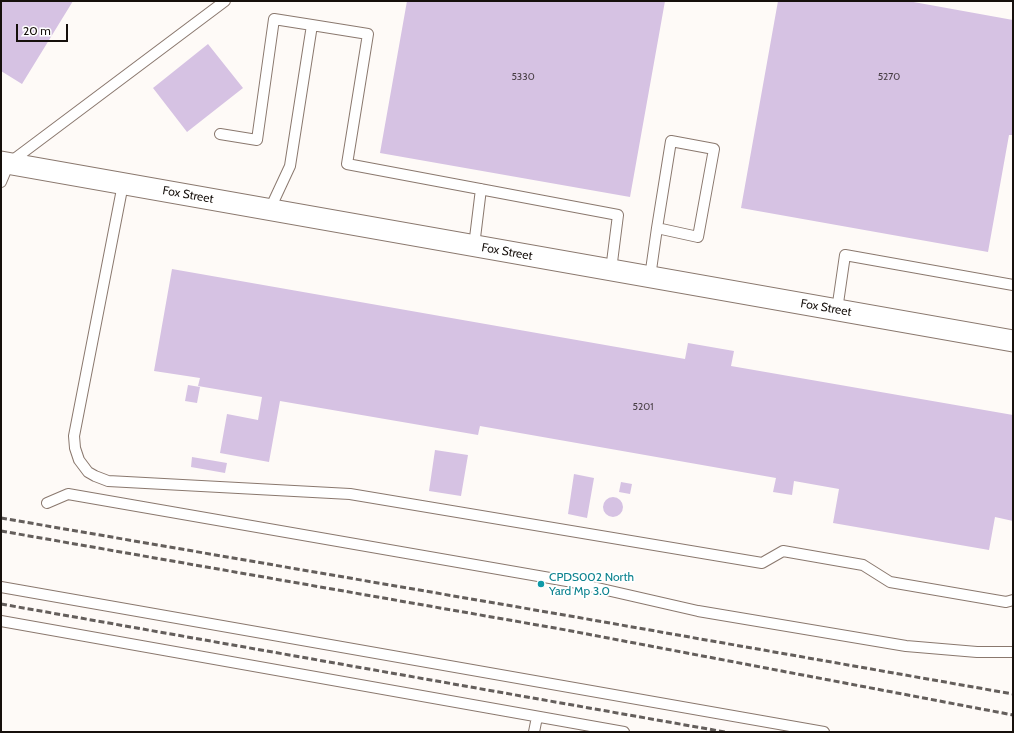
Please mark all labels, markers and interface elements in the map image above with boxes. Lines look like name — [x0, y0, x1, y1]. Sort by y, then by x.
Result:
scale bar — [18, 16, 70, 42]
text: 20 m — [23, 23, 51, 38]
house number: 5330 — [511, 71, 535, 83]
house number: 5270 — [878, 71, 900, 83]
street label: Fox Street — [161, 183, 215, 207]
street label: Fox Street — [480, 240, 534, 264]
street label: Fox Street — [799, 296, 853, 320]
house number: 5201 — [633, 401, 653, 413]
place label: CPDS002 North Yard Mp 3.0 — [549, 570, 634, 598]
marker: CPDS002 North Yard Mp 3.0 — [536, 579, 546, 589]

